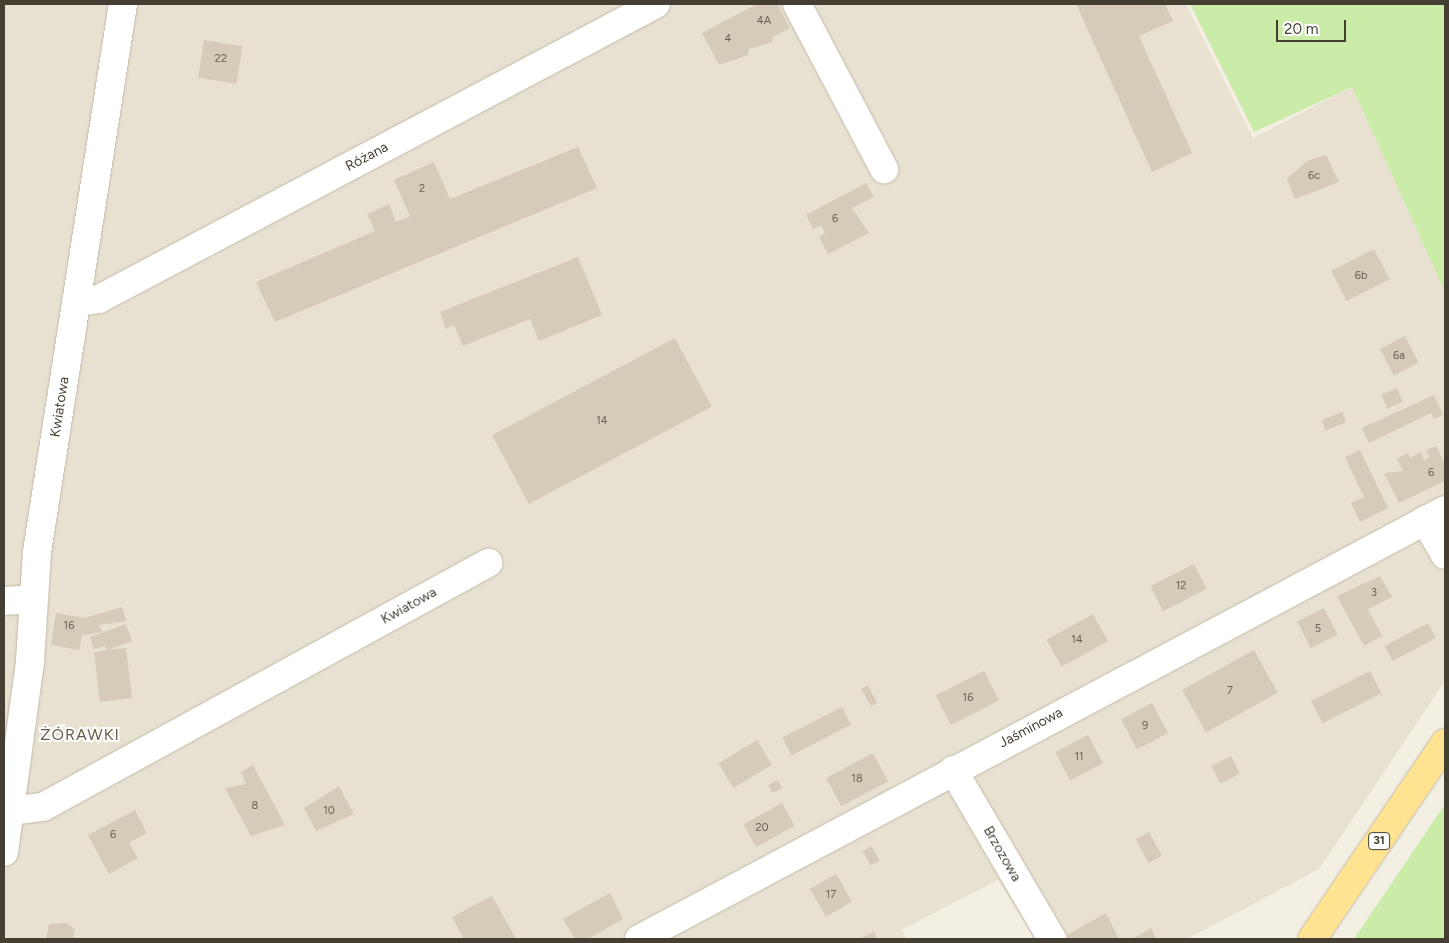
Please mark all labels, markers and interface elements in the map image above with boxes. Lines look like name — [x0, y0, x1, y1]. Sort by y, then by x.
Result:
scale bar — [1279, 10, 1349, 42]
house number: 4A — [757, 14, 771, 28]
text: 20 m — [1284, 20, 1318, 38]
house number: 4 — [725, 32, 731, 46]
house number: 22 — [215, 52, 227, 66]
street label: Różana — [343, 139, 391, 175]
house number: 6c — [1308, 169, 1320, 183]
house number: 2 — [419, 182, 425, 196]
house number: 6 — [832, 212, 838, 226]
house number: 6b — [1355, 269, 1367, 283]
house number: 6a — [1393, 349, 1405, 363]
street label: Kwiatowa — [47, 376, 73, 438]
house number: 14 — [596, 414, 608, 428]
house number: 6 — [1428, 466, 1434, 480]
house number: 12 — [1176, 579, 1186, 593]
street label: Kwiatowa — [378, 584, 440, 628]
house number: 3 — [1371, 586, 1377, 600]
house number: 16 — [64, 619, 74, 633]
house number: 5 — [1315, 622, 1321, 636]
house number: 14 — [1071, 633, 1083, 647]
house number: 7 — [1227, 684, 1233, 698]
house number: 16 — [963, 691, 973, 705]
street label: Jaśminowa — [996, 704, 1066, 752]
house number: 9 — [1142, 719, 1148, 733]
district label: ŻÓRAWKI — [39, 725, 121, 745]
house number: 11 — [1074, 750, 1084, 764]
house number: 18 — [851, 772, 863, 786]
house number: 8 — [252, 799, 258, 813]
house number: 10 — [323, 804, 335, 818]
house number: 20 — [755, 821, 769, 835]
street label: Brzozowa — [979, 823, 1025, 885]
house number: 6 — [110, 828, 116, 842]
road number: 31 — [1368, 831, 1390, 850]
house number: 17 — [826, 888, 836, 902]

